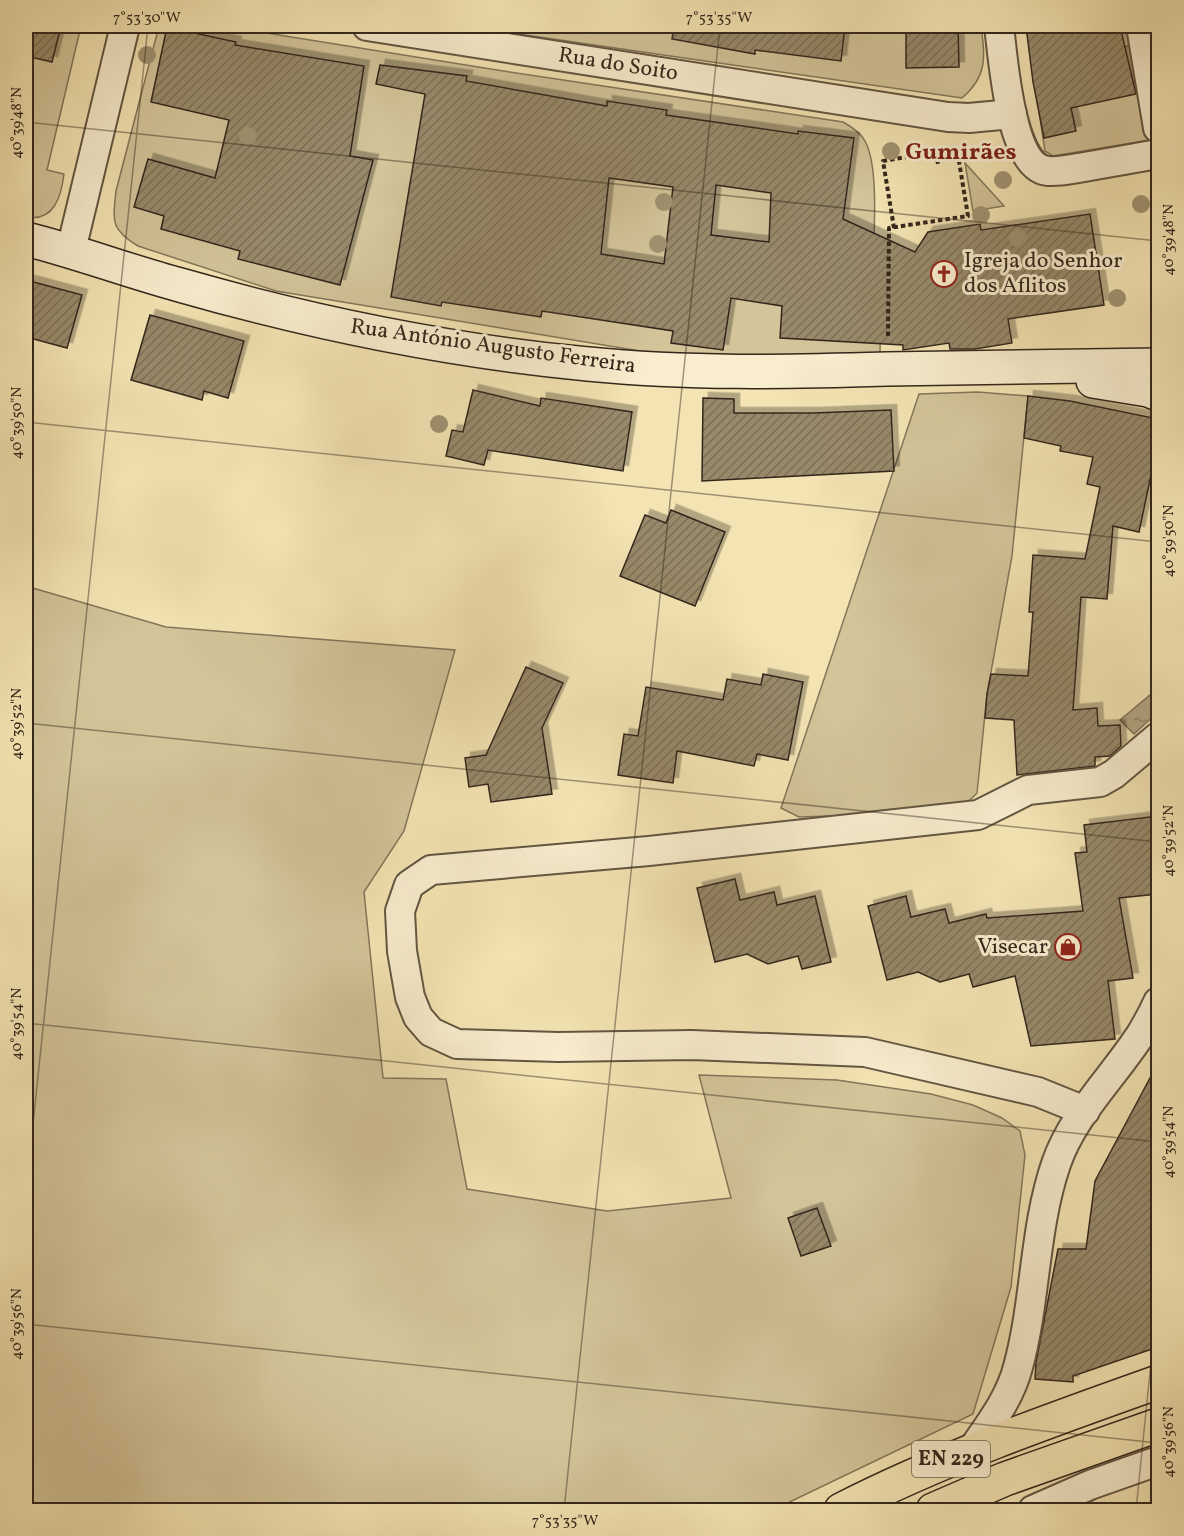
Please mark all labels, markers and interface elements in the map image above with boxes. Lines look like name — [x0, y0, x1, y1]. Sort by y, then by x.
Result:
text: 7°53'30"W — [113, 8, 181, 29]
text: 7°53'35"W — [686, 8, 752, 29]
street label: Rua do Soito — [556, 40, 680, 90]
text: 40°39'48"N — [7, 87, 28, 159]
district label: Gumirães — [905, 136, 1017, 170]
text: 40°39'48"N — [1159, 204, 1180, 276]
place label: Igreja do Senhor dos Aflitos — [964, 246, 1123, 302]
church icon: Igreja do Senhor dos Aflitos — [929, 259, 959, 289]
street label: Rua António Augusto Ferreira — [348, 312, 638, 382]
text: 40°39'50"N — [7, 387, 28, 459]
text: 40°39'50"N — [1159, 505, 1180, 577]
text: 40°39'52"N — [7, 688, 28, 760]
text: 40°39'52"N — [1159, 805, 1180, 877]
place label: Visecar — [978, 932, 1048, 963]
shop icon: Visecar — [1053, 932, 1083, 962]
text: 40°39'54"N — [7, 988, 28, 1060]
text: 40°39'54"N — [1159, 1106, 1180, 1178]
text: 40°39'56"N — [7, 1288, 28, 1360]
text: 40°39'56"N — [1159, 1406, 1180, 1478]
road number: EN 229 — [912, 1441, 990, 1477]
text: 7°53'35"W — [532, 1511, 598, 1532]

